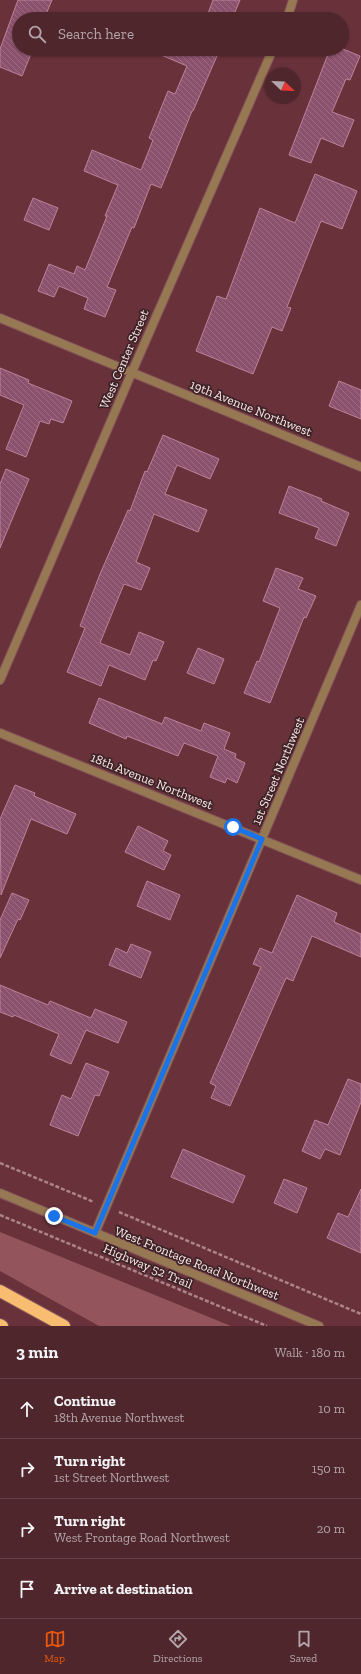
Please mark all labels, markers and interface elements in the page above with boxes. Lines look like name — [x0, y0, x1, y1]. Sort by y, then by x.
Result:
search box — [12, 12, 349, 56]
icon: search — [26, 23, 48, 45]
text: Search here — [58, 25, 134, 43]
north arrow — [265, 68, 301, 104]
street label: West Center Street — [96, 307, 152, 411]
street label: 19th Avenue Northwest — [188, 377, 314, 439]
street label: 1st Street Northwest — [249, 715, 308, 827]
street label: 18th Avenue Northwest — [89, 750, 215, 812]
route start — [224, 818, 242, 836]
route end — [45, 1207, 63, 1225]
street label: West Frontage Road Northwest — [113, 1223, 282, 1303]
street label: Highway 52 Trail — [101, 1240, 195, 1292]
text: 3 min — [16, 1342, 58, 1362]
text: Walk · 180 m — [275, 1345, 345, 1360]
text: Continue — [54, 1392, 116, 1410]
icon: ahead — [16, 1398, 38, 1420]
text: 10 m — [318, 1401, 345, 1416]
text: 18th Avenue Northwest — [54, 1410, 184, 1425]
text: Turn right — [54, 1452, 125, 1470]
icon: right — [16, 1458, 38, 1480]
text: 150 m — [312, 1461, 345, 1476]
text: 1st Street Northwest — [54, 1470, 169, 1485]
text: Turn right — [54, 1512, 125, 1530]
icon: right — [16, 1518, 38, 1540]
text: 20 m — [317, 1521, 345, 1536]
text: West Frontage Road Northwest — [54, 1530, 230, 1545]
icon: arrive — [16, 1578, 38, 1600]
text: Arrive at destination — [54, 1580, 193, 1598]
tab: Map — [44, 1628, 66, 1665]
tab: Directions — [153, 1628, 203, 1665]
tab: Saved — [290, 1628, 317, 1665]

